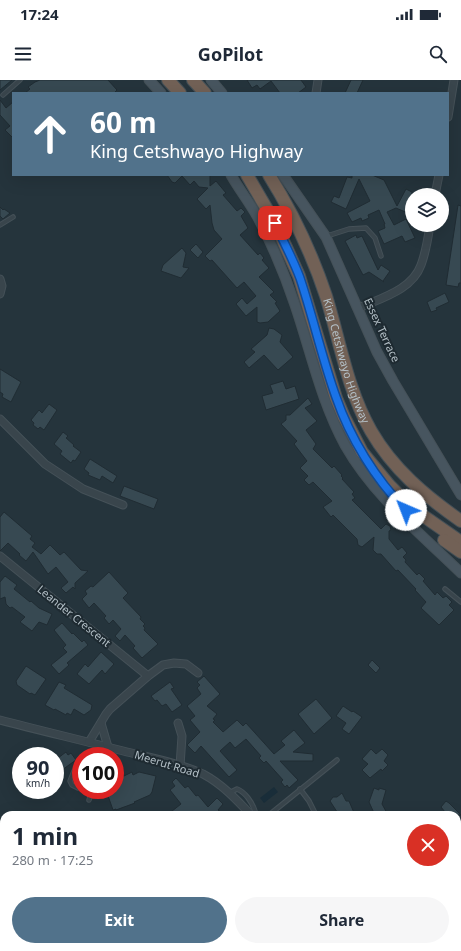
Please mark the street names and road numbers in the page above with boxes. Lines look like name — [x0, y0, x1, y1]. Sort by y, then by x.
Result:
street label: Essex Terrace — [361, 295, 404, 364]
street label: King Cetshwayo Highway — [320, 296, 374, 426]
street label: Leander Crescent — [35, 581, 114, 650]
street label: Meerut Road — [133, 747, 201, 780]

